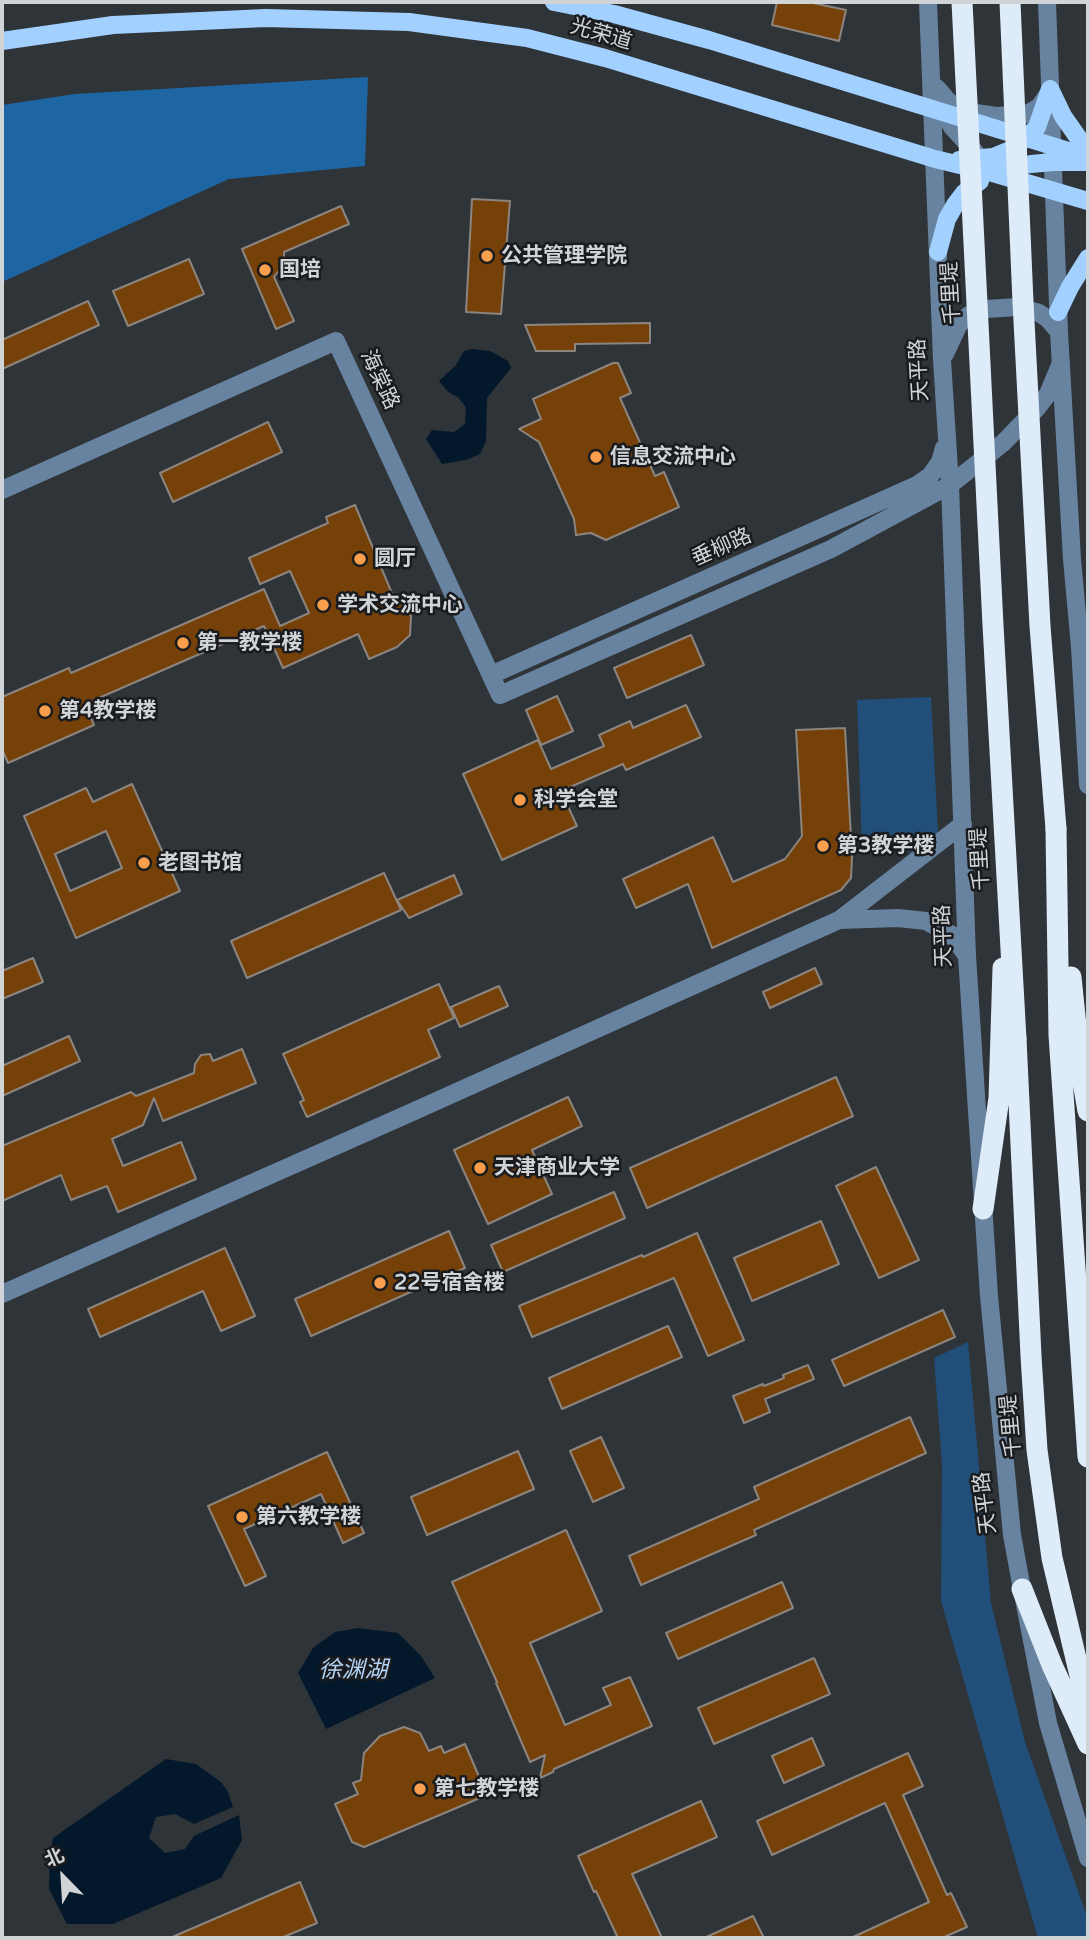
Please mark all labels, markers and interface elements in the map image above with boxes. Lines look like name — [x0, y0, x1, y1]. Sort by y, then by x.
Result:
street label: 光荣道 — [567, 14, 635, 56]
place label: 公共管理学院 — [501, 243, 627, 269]
marker: 公共管理学院 — [479, 248, 495, 264]
place label: 国培 — [279, 257, 321, 283]
street label: 千里堤 — [938, 261, 966, 325]
marker: 国培 — [257, 262, 273, 278]
street label: 天平路 — [906, 338, 934, 402]
street label: 海棠路 — [354, 346, 404, 414]
place label: 信息交流中心 — [610, 444, 736, 470]
marker: 信息交流中心 — [588, 449, 604, 465]
street label: 垂柳路 — [688, 524, 756, 572]
place label: 圆厅 — [374, 546, 416, 572]
marker: 圆厅 — [352, 551, 368, 567]
place label: 学术交流中心 — [337, 592, 463, 618]
marker: 学术交流中心 — [315, 597, 331, 613]
place label: 第一教学楼 — [197, 630, 302, 656]
marker: 第一教学楼 — [175, 635, 191, 651]
place label: 第4教学楼 — [59, 698, 156, 724]
marker: 第4教学楼 — [37, 703, 53, 719]
place label: 科学会堂 — [534, 787, 618, 813]
marker: 科学会堂 — [512, 792, 528, 808]
street label: 千里堤 — [967, 827, 995, 891]
place label: 第3教学楼 — [837, 833, 934, 859]
marker: 第3教学楼 — [815, 838, 831, 854]
place label: 老图书馆 — [158, 850, 242, 876]
marker: 老图书馆 — [136, 855, 152, 871]
street label: 天平路 — [930, 904, 958, 968]
place label: 天津商业大学 — [494, 1155, 620, 1181]
marker: 天津商业大学 — [472, 1160, 488, 1176]
place label: 22号宿舍楼 — [394, 1270, 504, 1296]
marker: 22号宿舍楼 — [372, 1275, 388, 1291]
street label: 千里堤 — [997, 1394, 1027, 1458]
street label: 天平路 — [970, 1470, 1002, 1536]
place label: 第六教学楼 — [256, 1504, 361, 1530]
marker: 第六教学楼 — [234, 1509, 250, 1525]
water label: 徐渊湖 — [319, 1657, 387, 1685]
place label: 第七教学楼 — [434, 1776, 539, 1802]
marker: 第七教学楼 — [412, 1781, 428, 1797]
north arrow — [28, 1842, 98, 1912]
text: 北 — [41, 1844, 68, 1872]

